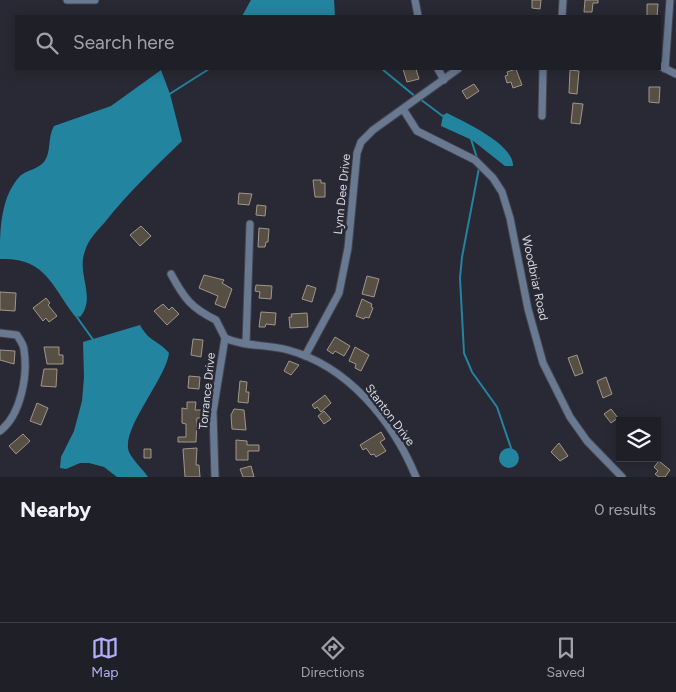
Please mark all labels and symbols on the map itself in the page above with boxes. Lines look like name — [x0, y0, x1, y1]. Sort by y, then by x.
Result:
street label: Lynn Dee Drive — [331, 153, 353, 235]
street label: Woodbriar Road — [519, 234, 551, 322]
street label: Torrance Drive — [196, 351, 218, 430]
street label: Stanton Drive — [362, 381, 418, 449]

